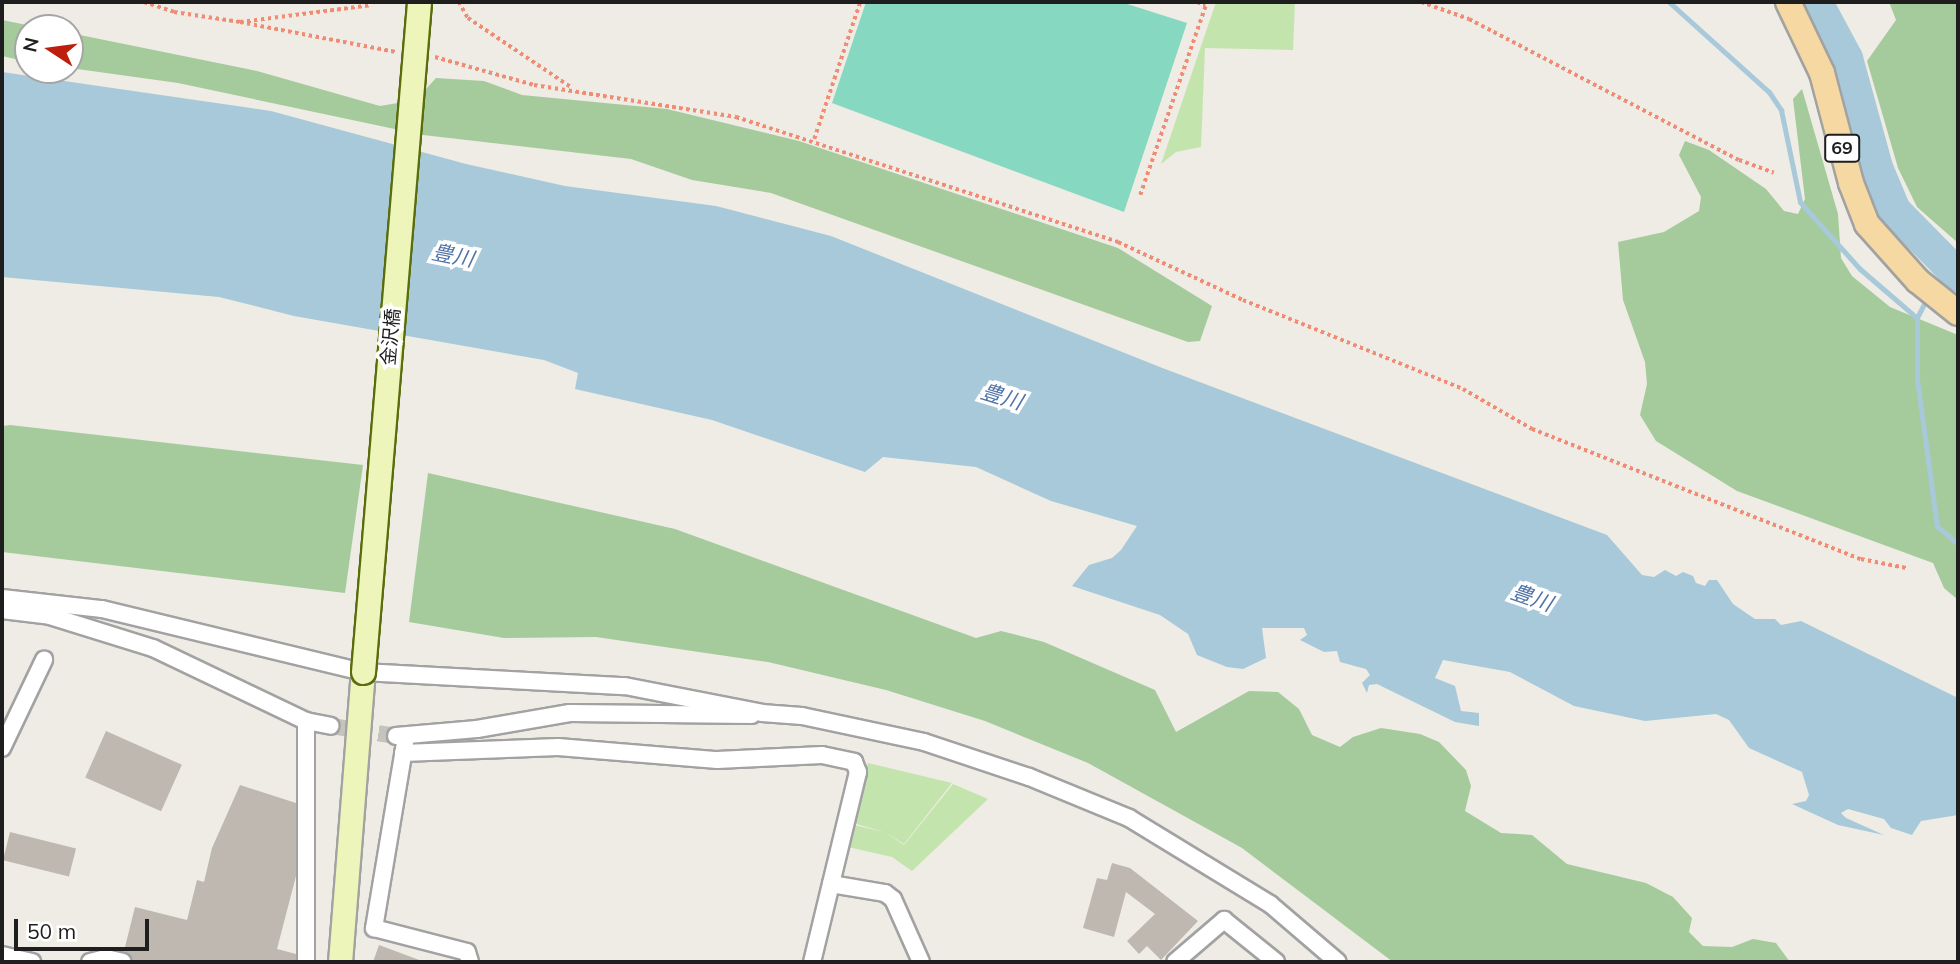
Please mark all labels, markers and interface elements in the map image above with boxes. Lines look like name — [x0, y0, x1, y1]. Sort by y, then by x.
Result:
north arrow — [14, 14, 84, 84]
text: N — [17, 35, 44, 54]
road number: 69 — [1823, 134, 1861, 162]
water label: 豊川 — [430, 239, 476, 271]
street label: 金沢橋 — [377, 308, 405, 366]
water label: 豊川 — [978, 378, 1026, 414]
water label: 豊川 — [1508, 578, 1556, 616]
scale bar — [18, 904, 152, 948]
text: 50 m — [27, 918, 76, 944]

